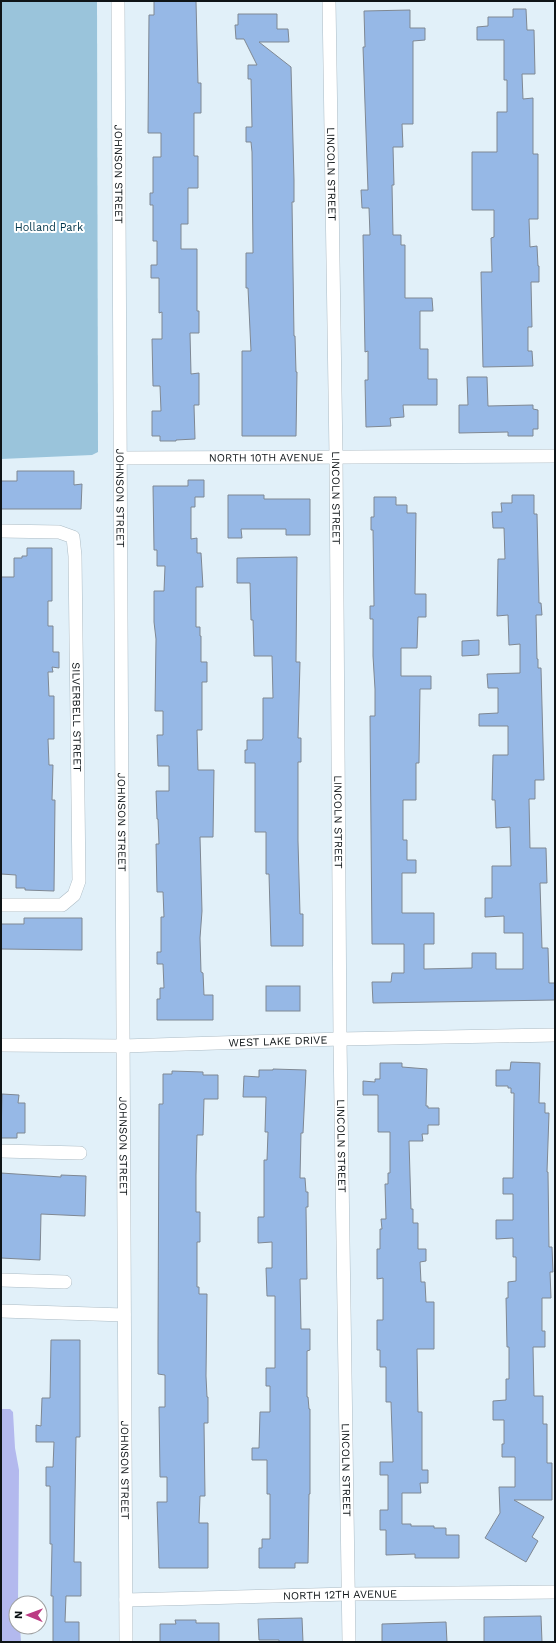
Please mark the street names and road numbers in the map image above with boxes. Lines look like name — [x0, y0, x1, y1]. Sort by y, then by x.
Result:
street label: JOHNSON STREET — [112, 124, 125, 224]
street label: LINCOLN STREET — [324, 127, 338, 221]
street label: JOHNSON STREET — [113, 448, 127, 548]
street label: NORTH 10TH AVENUE — [209, 451, 323, 465]
street label: LINCOLN STREET — [329, 451, 343, 545]
street label: SILVERBELL STREET — [69, 662, 84, 772]
street label: JOHNSON STREET — [115, 772, 128, 872]
street label: LINCOLN STREET — [331, 775, 345, 869]
street label: WEST LAKE DRIVE — [228, 1033, 328, 1050]
street label: JOHNSON STREET — [116, 1096, 130, 1196]
street label: LINCOLN STREET — [334, 1099, 348, 1193]
street label: JOHNSON STREET — [118, 1420, 131, 1520]
street label: LINCOLN STREET — [339, 1423, 353, 1517]
street label: NORTH 12TH AVENUE — [283, 1588, 397, 1603]

